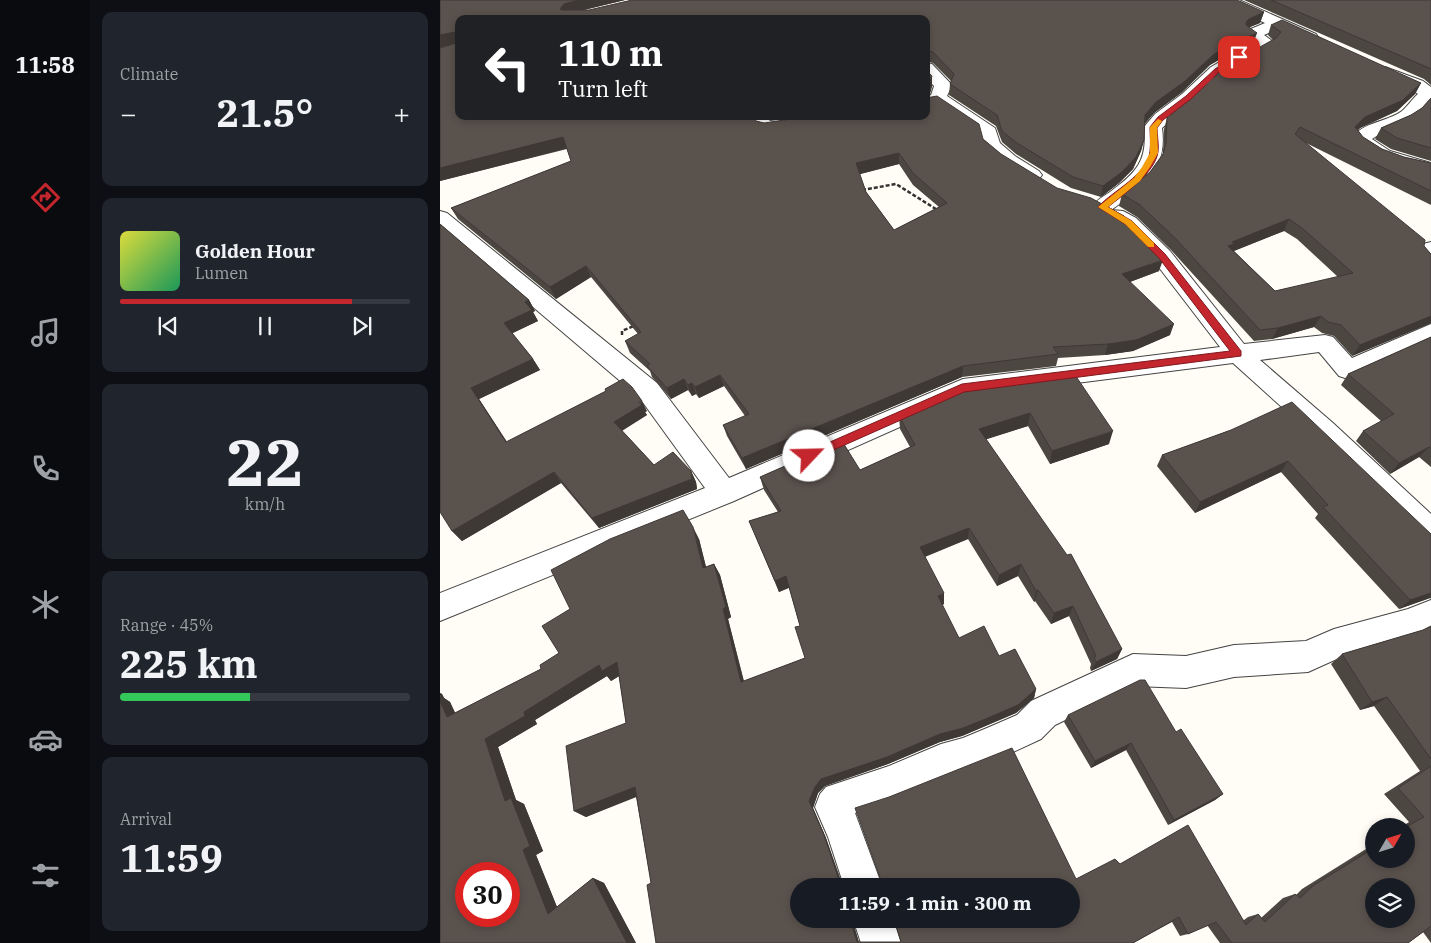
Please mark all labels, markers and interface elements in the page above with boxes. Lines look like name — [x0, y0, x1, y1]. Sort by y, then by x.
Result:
text: 110 m — [558, 30, 663, 76]
icon: left — [475, 35, 540, 100]
pin — [1218, 36, 1260, 78]
icon: arrive — [1225, 43, 1253, 71]
text: 11:58 — [15, 50, 75, 79]
text: Climate — [120, 64, 178, 84]
text: Turn left — [558, 74, 648, 103]
text: 21.5° — [217, 88, 313, 137]
text: − — [120, 95, 137, 132]
text: + — [393, 95, 410, 132]
icon: directions — [28, 180, 63, 215]
text: Golden Hour — [195, 239, 315, 263]
text: Lumen — [195, 263, 248, 283]
icon: previous — [154, 312, 182, 340]
icon: pause — [251, 312, 279, 340]
icon: next — [348, 312, 376, 340]
icon: music — [28, 315, 63, 350]
text: 22 — [226, 419, 304, 504]
position arrow — [782, 429, 834, 481]
icon: phone — [28, 451, 63, 486]
text: km/h — [245, 494, 285, 514]
icon: climate — [28, 587, 63, 622]
text: Range · 45% — [120, 615, 213, 635]
text: 225 km — [120, 639, 258, 688]
icon: car — [28, 722, 63, 757]
text: Arrival — [120, 809, 172, 829]
north arrow — [1365, 818, 1415, 868]
map controls — [1365, 818, 1415, 928]
text: 11:59 — [120, 833, 223, 882]
icon: filters — [28, 858, 63, 893]
speed limit sign: 30 — [455, 862, 520, 927]
button: layers — [1365, 878, 1415, 928]
text: 11:59 · 1 min · 300 m — [839, 891, 1031, 915]

